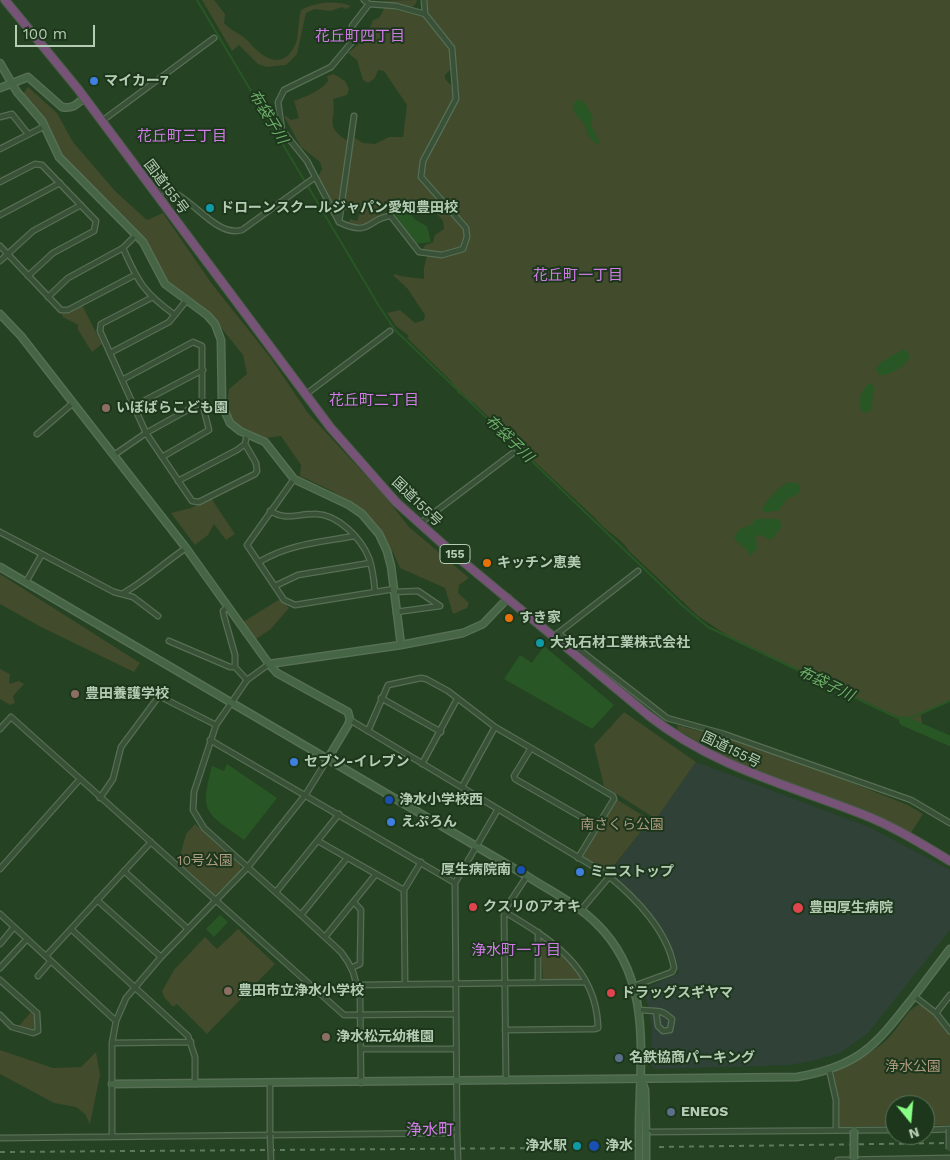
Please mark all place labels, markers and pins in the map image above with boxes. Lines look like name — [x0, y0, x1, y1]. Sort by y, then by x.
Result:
place label: マイカー7 — [104, 73, 169, 89]
marker: マイカー7 — [88, 75, 100, 87]
place label: ドローンスクールジャパン愛知豊田校 — [220, 200, 458, 216]
marker: ドローンスクールジャパン愛知豊田校 — [204, 202, 216, 214]
place label: いぼばらこども園 — [116, 400, 228, 416]
marker: いぼばらこども園 — [100, 402, 112, 414]
place label: キッチン恵美 — [497, 555, 581, 571]
marker: キッチン恵美 — [481, 557, 493, 569]
place label: すき家 — [519, 610, 561, 626]
marker: すき家 — [503, 612, 515, 624]
place label: 大丸石材工業株式会社 — [550, 635, 690, 651]
marker: 大丸石材工業株式会社 — [534, 637, 546, 649]
place label: 豊田養護学校 — [85, 686, 169, 702]
marker: 豊田養護学校 — [69, 688, 81, 700]
place label: セブン-イレブン — [304, 754, 409, 770]
marker: セブン-イレブン — [288, 756, 300, 768]
place label: 浄水小学校西 — [399, 792, 483, 808]
marker: 浄水小学校西 — [383, 794, 395, 806]
place label: えぷろん — [401, 814, 457, 830]
marker: えぷろん — [385, 816, 397, 828]
place label: 厚生病院南 — [441, 862, 511, 878]
marker: 厚生病院南 — [515, 864, 527, 876]
place label: ミニストップ — [590, 864, 674, 880]
marker: ミニストップ — [574, 866, 586, 878]
place label: クスリのアオキ — [483, 899, 581, 915]
place label: 豊田厚生病院 — [809, 900, 893, 916]
marker: クスリのアオキ — [467, 901, 479, 913]
marker: 豊田厚生病院 — [791, 901, 805, 915]
place label: 豊田市立浄水小学校 — [238, 983, 364, 999]
marker: 豊田市立浄水小学校 — [222, 985, 234, 997]
place label: ドラッグスギヤマ — [621, 985, 733, 1001]
marker: ドラッグスギヤマ — [605, 987, 617, 999]
place label: 浄水松元幼稚園 — [336, 1029, 434, 1045]
marker: 浄水松元幼稚園 — [320, 1031, 332, 1043]
place label: 名鉄協商パーキング — [629, 1050, 755, 1066]
marker: 名鉄協商パーキング — [613, 1052, 625, 1064]
place label: ENEOS — [681, 1104, 728, 1120]
marker: ENEOS — [665, 1106, 677, 1118]
place label: 浄水駅 — [525, 1138, 567, 1154]
place label: 浄水 — [605, 1138, 633, 1154]
marker: 浄水 — [587, 1139, 601, 1153]
marker: 浄水駅 — [571, 1140, 583, 1152]

